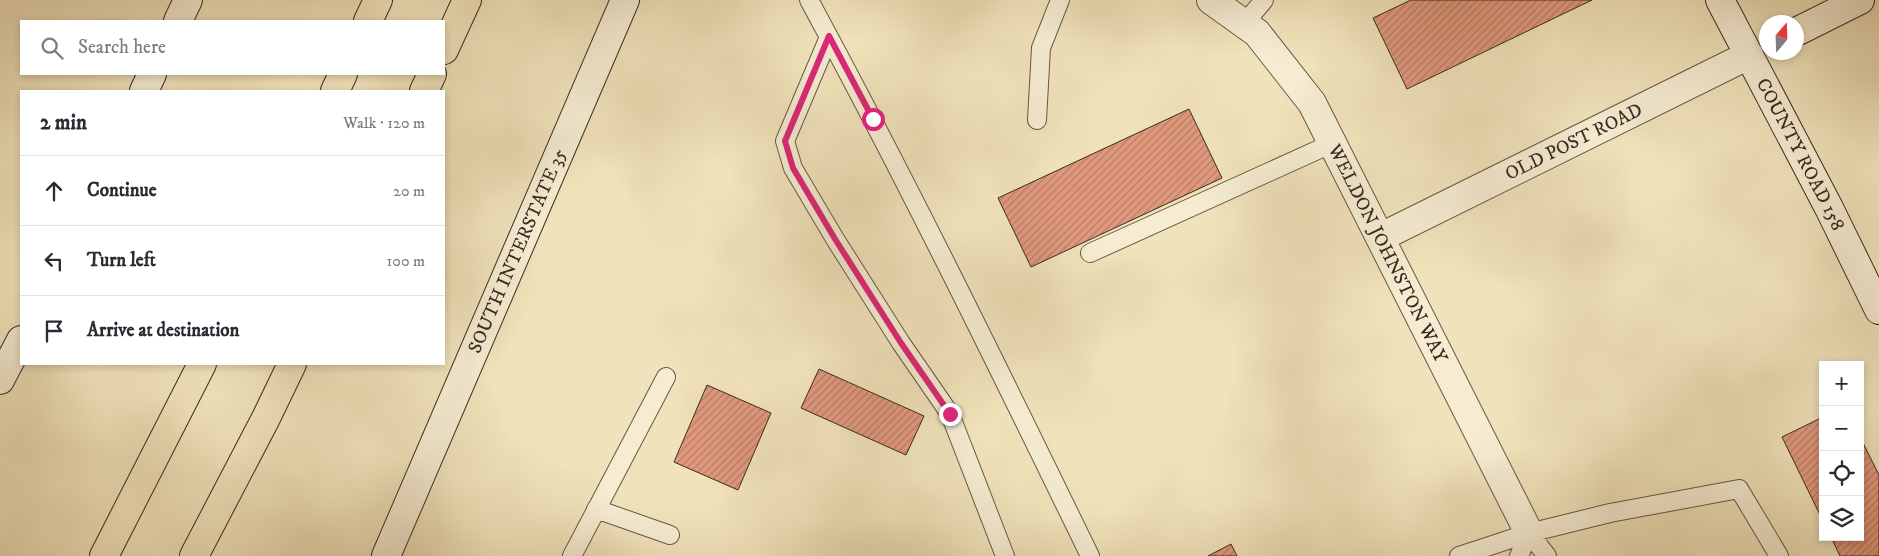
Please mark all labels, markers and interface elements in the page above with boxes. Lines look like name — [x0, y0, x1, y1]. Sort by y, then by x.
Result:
north arrow — [1759, 15, 1804, 60]
search box — [20, 20, 445, 75]
icon: search — [38, 34, 66, 62]
text: Search here — [78, 36, 166, 59]
street label: COUNTY ROAD 158 — [1751, 74, 1850, 234]
street label: OLD POST ROAD — [1501, 98, 1646, 185]
route start — [862, 108, 885, 131]
text: 2 min — [40, 110, 87, 136]
text: Walk · 120 m — [343, 113, 425, 133]
street label: WELDON JOHNSTON WAY — [1323, 139, 1453, 367]
street label: SOUTH INTERSTATE 35 — [463, 145, 571, 357]
icon: ahead — [40, 177, 68, 205]
text: Continue — [87, 179, 157, 202]
text: 20 m — [393, 181, 425, 201]
icon: left — [40, 247, 68, 275]
text: Turn left — [87, 249, 156, 272]
text: 100 m — [387, 251, 425, 271]
icon: arrive — [40, 317, 68, 345]
text: Arrive at destination — [87, 319, 239, 342]
map controls — [1819, 361, 1864, 541]
button: + — [1819, 361, 1864, 406]
route end — [939, 403, 962, 426]
button: − — [1819, 406, 1864, 451]
button: locate — [1819, 451, 1864, 496]
button: layers — [1819, 496, 1864, 541]

